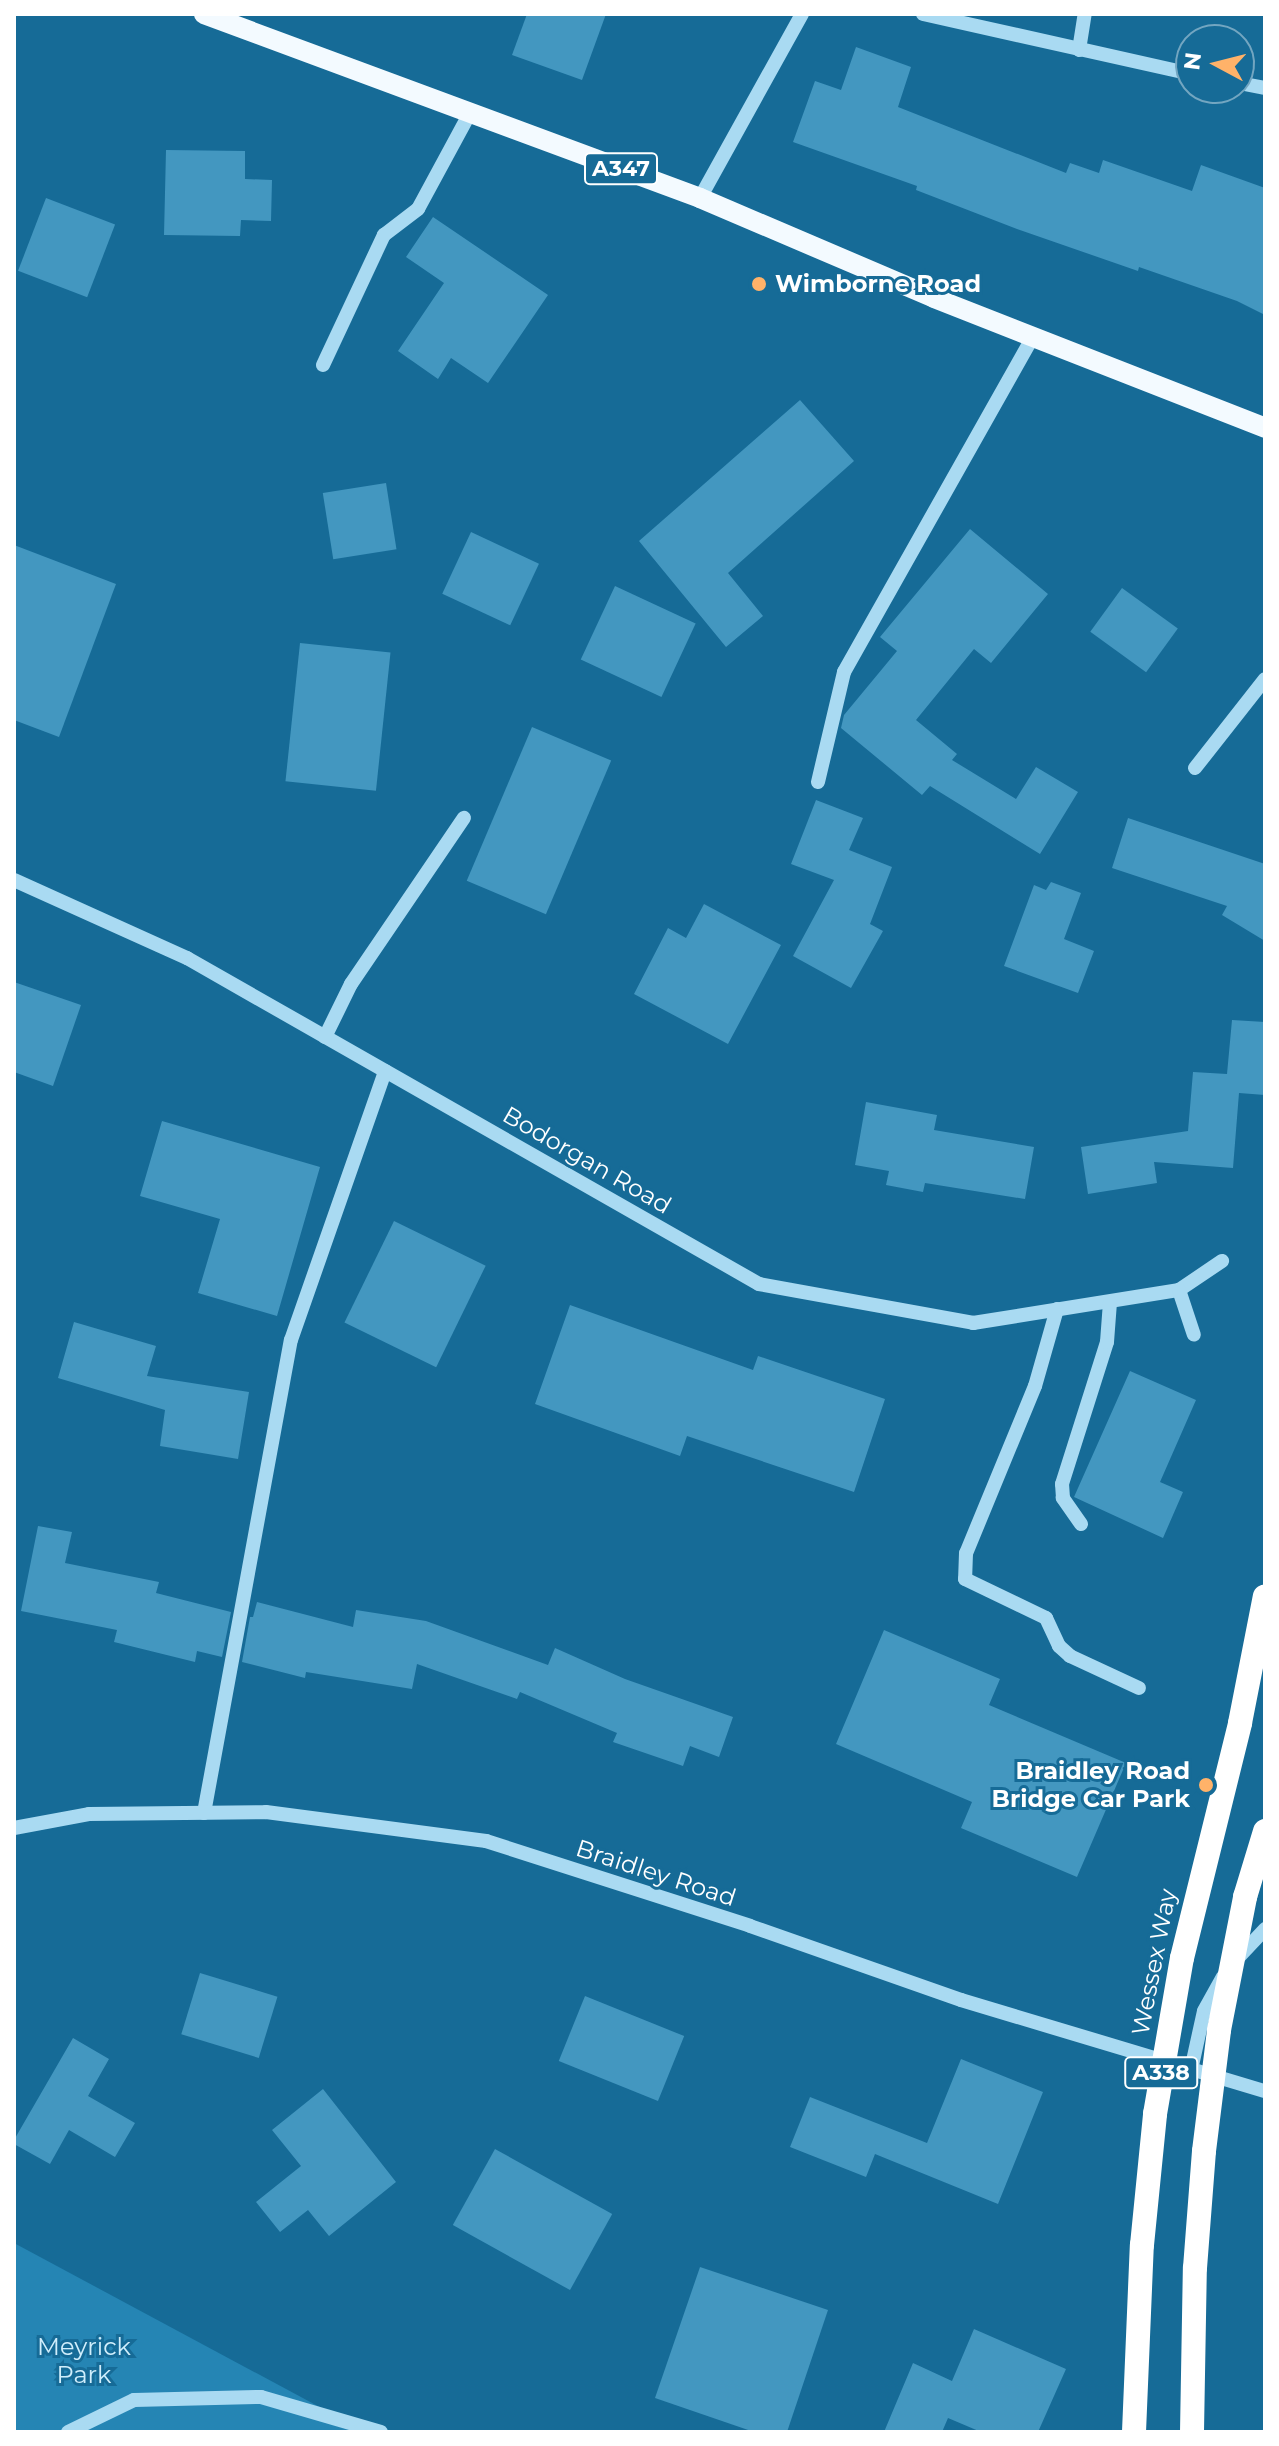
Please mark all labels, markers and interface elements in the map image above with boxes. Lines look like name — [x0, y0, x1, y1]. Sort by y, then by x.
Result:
north arrow — [1175, 24, 1255, 104]
text: N — [1178, 51, 1207, 72]
road number: A347 — [583, 151, 659, 187]
place label: Wimborne Road — [775, 270, 981, 298]
marker: Wimborne Road — [750, 275, 768, 293]
street label: Bodorgan Road — [498, 1100, 676, 1220]
place label: Braidley Road Bridge Car Park — [992, 1757, 1190, 1813]
marker: Braidley Road Bridge Car Park — [1197, 1776, 1215, 1794]
street label: Braidley Road — [572, 1834, 740, 1912]
street label: Wessex Way — [1126, 1886, 1182, 2038]
road number: A338 — [1123, 2055, 1199, 2091]
park label: Meyrick Park — [37, 2333, 131, 2389]

